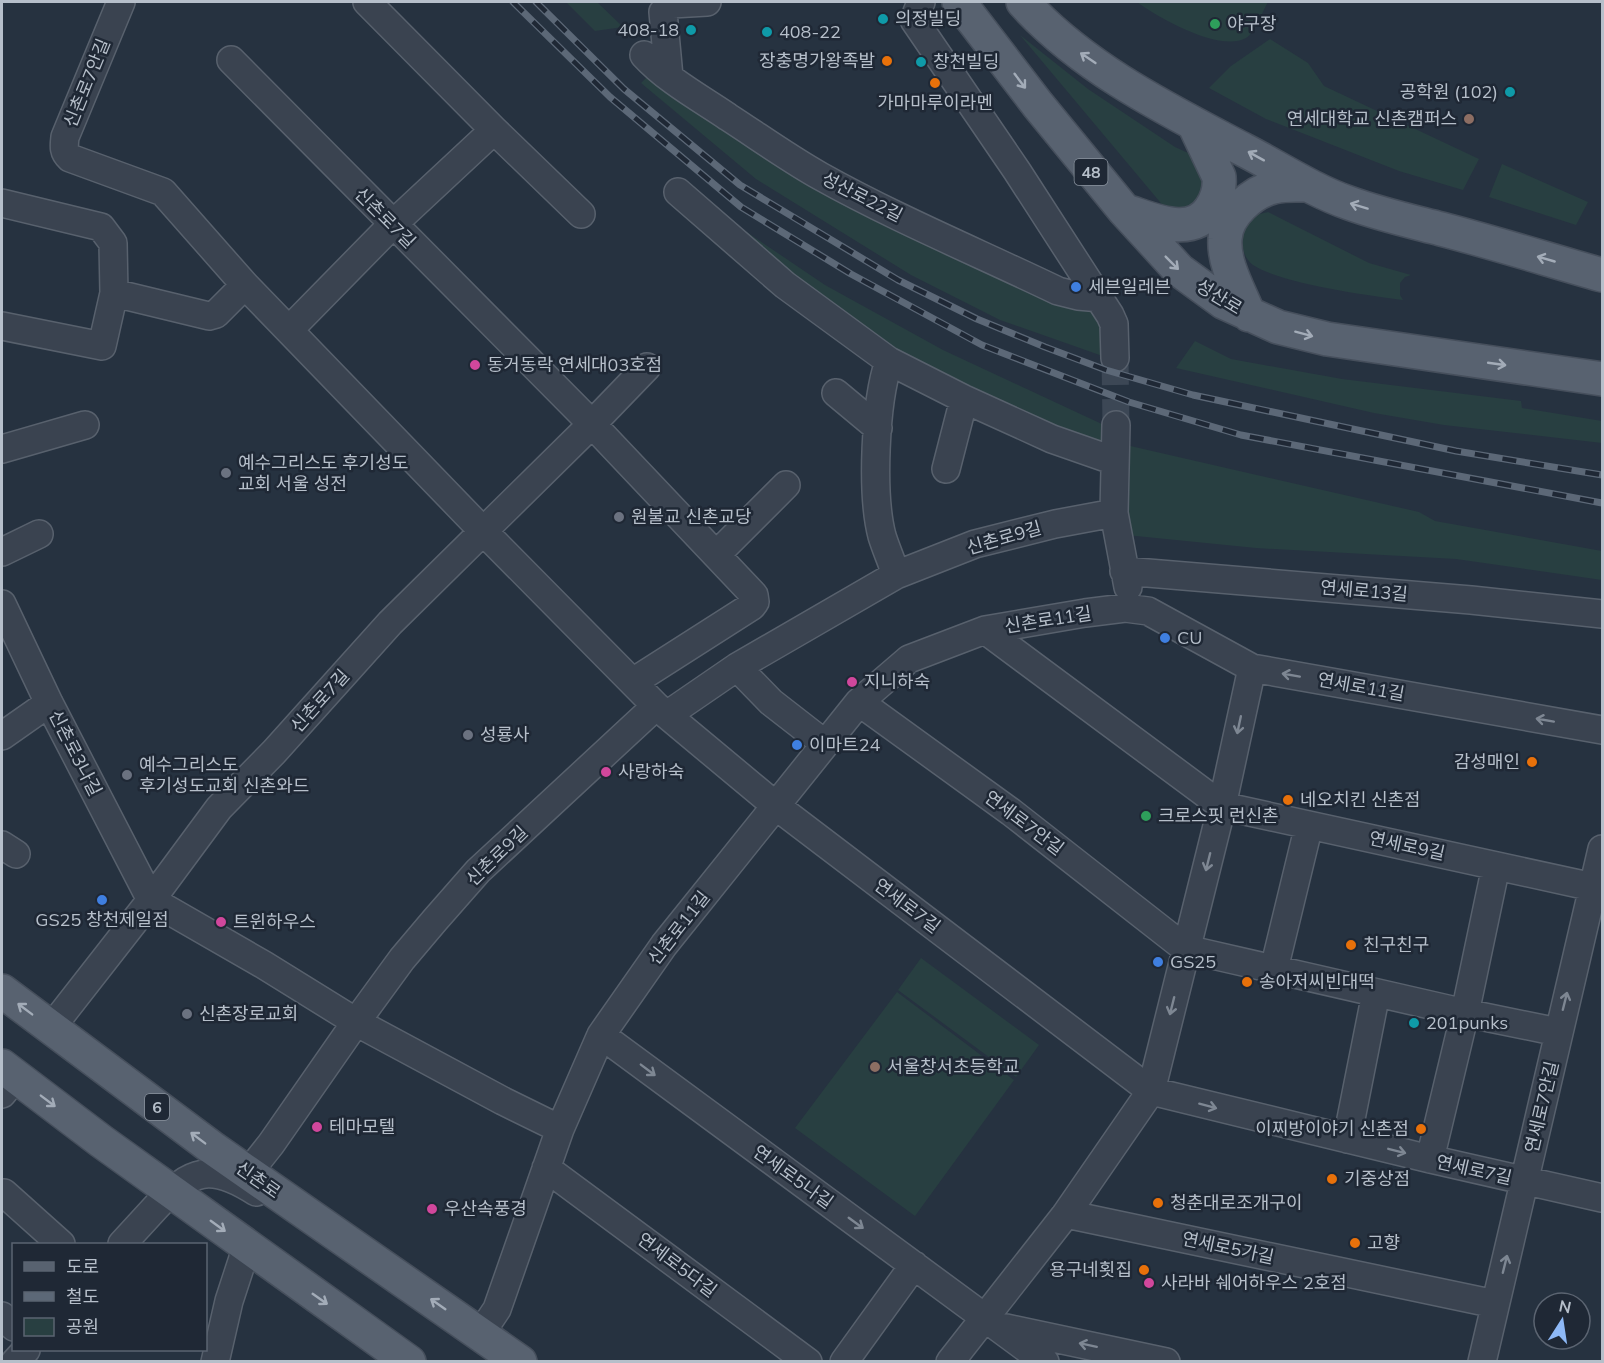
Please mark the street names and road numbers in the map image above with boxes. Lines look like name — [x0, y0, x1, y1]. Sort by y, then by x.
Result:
street label: 신촌로7안길 — [58, 35, 115, 131]
road number: 48 — [1074, 159, 1108, 185]
street label: 성산로22길 — [818, 166, 907, 227]
street label: 신촌로7길 — [350, 182, 421, 253]
street label: 성산로 — [1192, 274, 1246, 319]
street label: 신촌로9길 — [964, 516, 1044, 559]
street label: 연세로13길 — [1319, 575, 1409, 606]
street label: 신촌로11길 — [1003, 601, 1093, 638]
street label: 신촌로7길 — [285, 664, 354, 737]
street label: 연세로11길 — [1316, 668, 1406, 705]
street label: 신촌로3나길 — [44, 706, 107, 800]
street label: 연세로7안길 — [980, 785, 1069, 860]
street label: 신촌로9길 — [461, 821, 532, 891]
street label: 연세로9길 — [1367, 826, 1447, 865]
street label: 연세로7길 — [870, 873, 945, 938]
street label: 신촌로11길 — [643, 886, 715, 969]
street label: 연세로7안길 — [1520, 1059, 1563, 1155]
road number: 6 — [145, 1094, 169, 1120]
street label: 연세로5나길 — [749, 1140, 838, 1213]
street label: 연세로7길 — [1434, 1150, 1514, 1189]
street label: 신촌로 — [231, 1156, 285, 1203]
street label: 연세로5다길 — [633, 1227, 722, 1302]
street label: 연세로5가길 — [1180, 1227, 1276, 1268]

